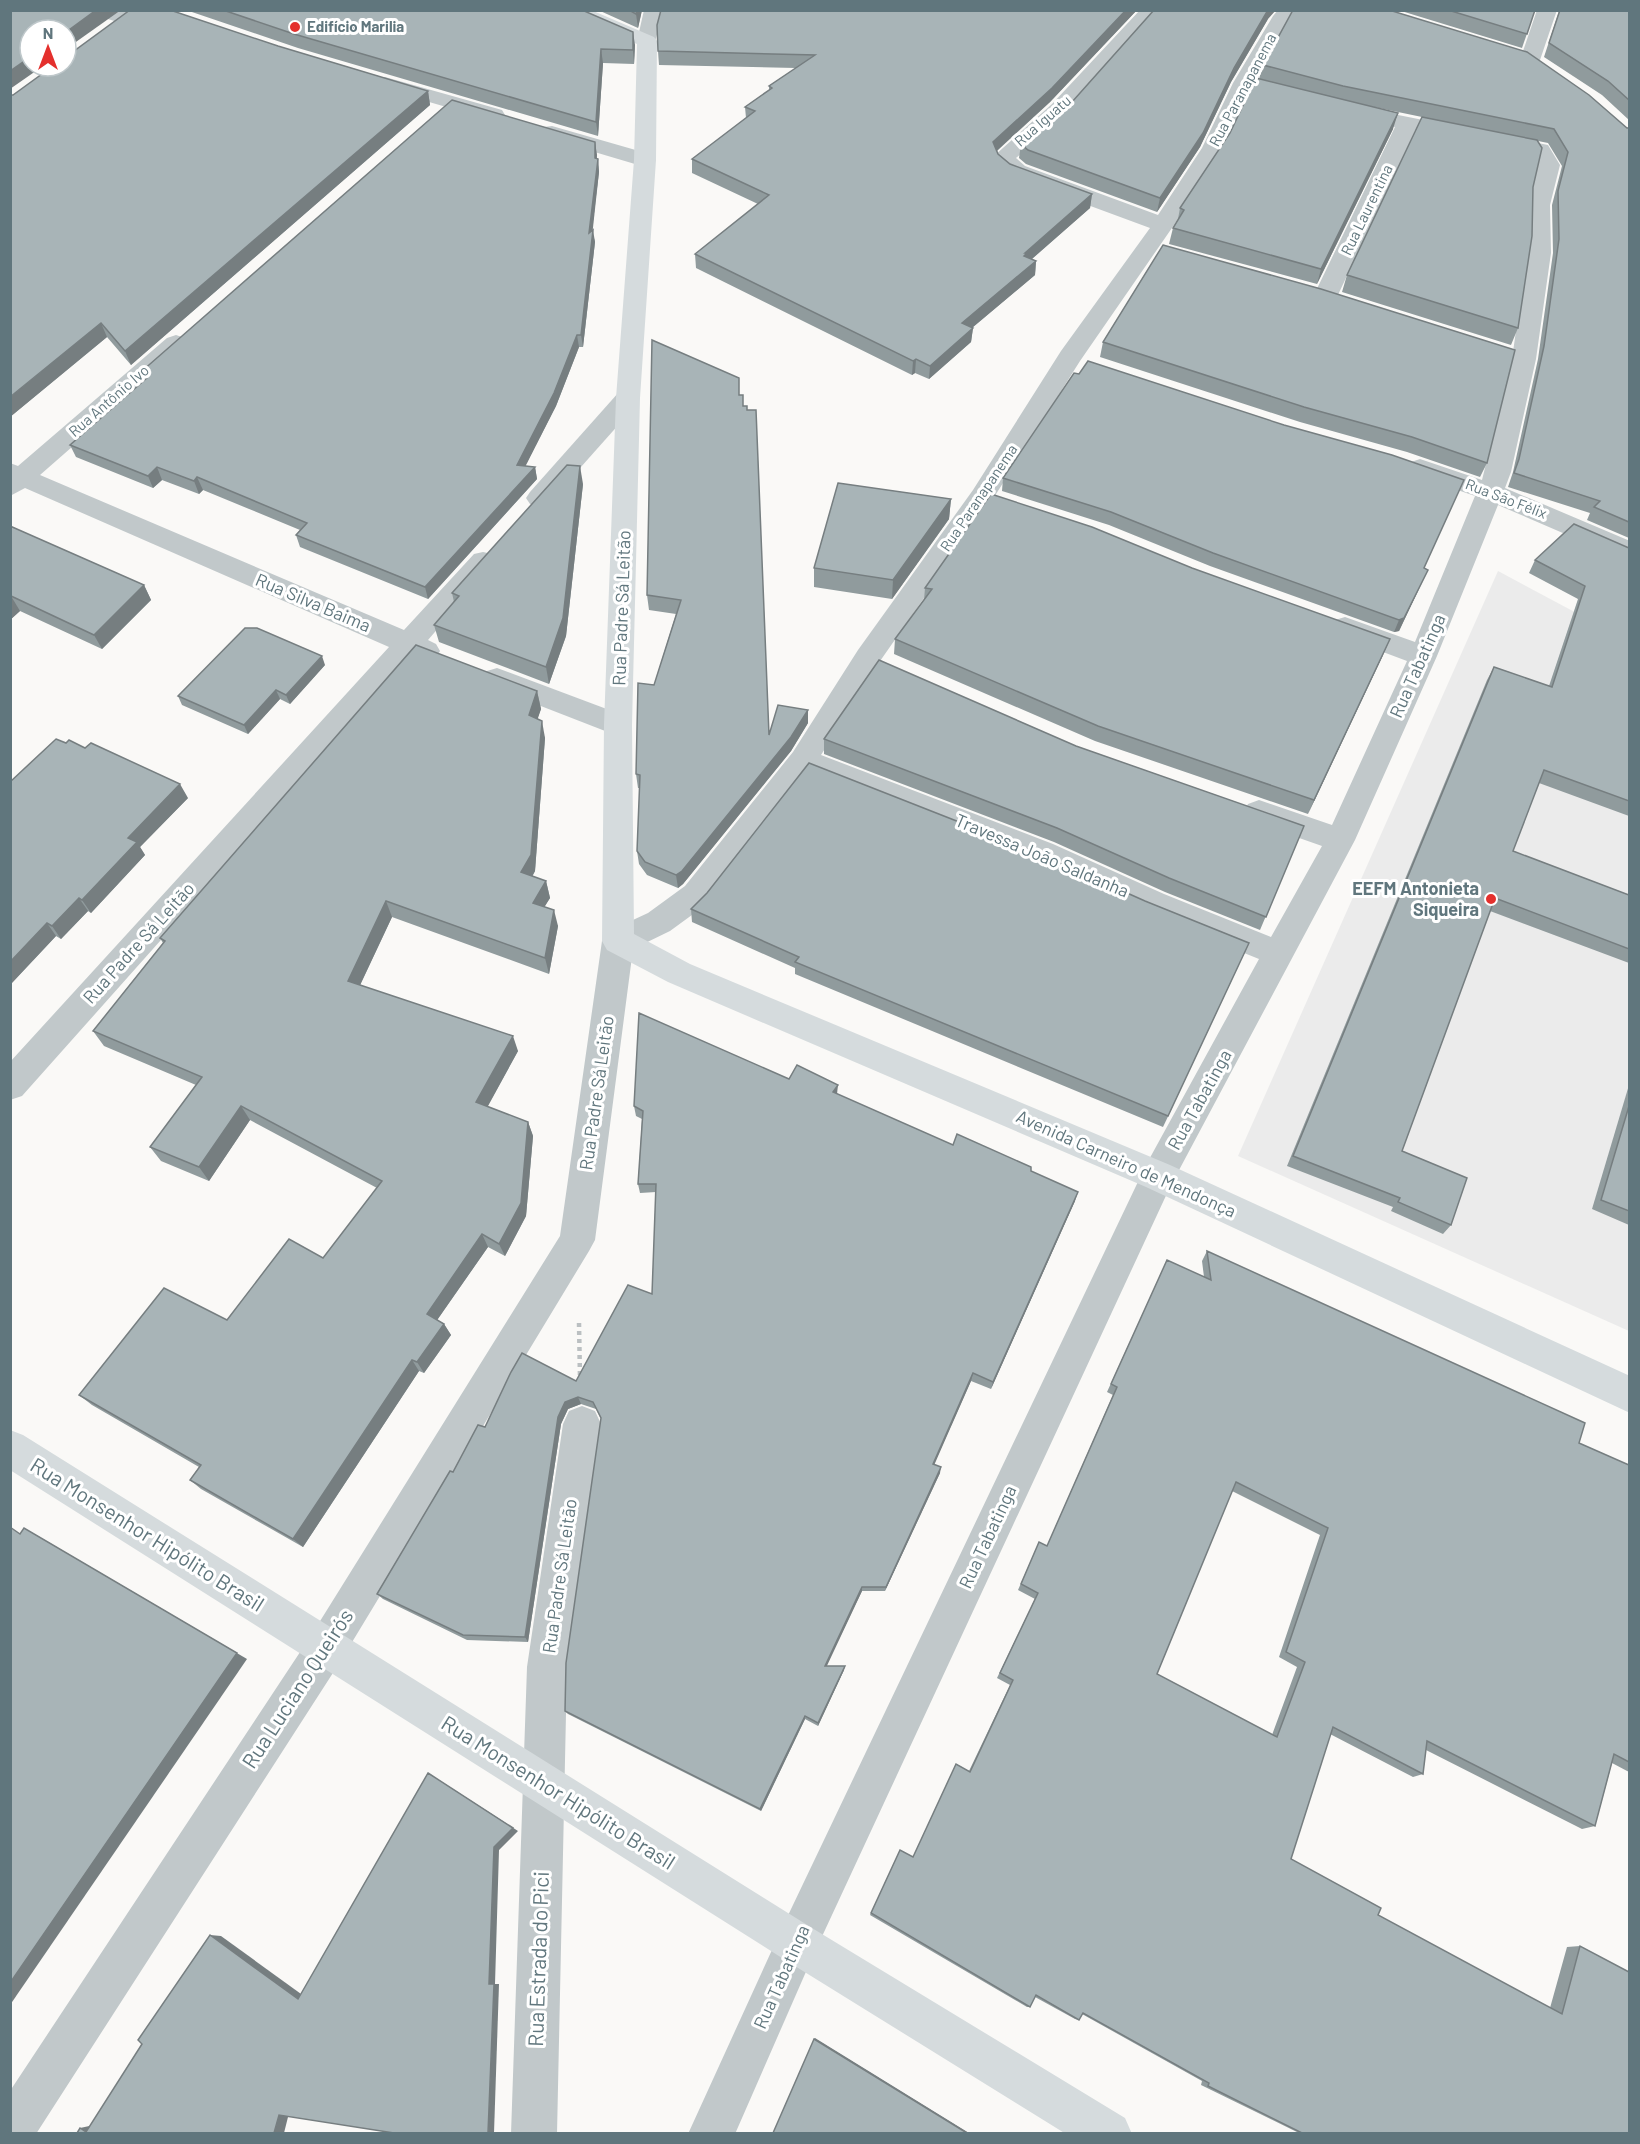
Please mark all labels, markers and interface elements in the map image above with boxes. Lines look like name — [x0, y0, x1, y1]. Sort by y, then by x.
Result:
place label: Edifício Marilia — [307, 17, 404, 35]
north arrow — [18, 18, 78, 78]
marker: Edifício Marilia — [288, 20, 302, 34]
text: N — [43, 23, 53, 42]
street label: Rua Paranapanema — [1205, 30, 1279, 149]
street label: Rua Iguatu — [1010, 91, 1074, 150]
street label: Rua Laurentina — [1336, 161, 1396, 258]
street label: Rua Antônio Ivo — [65, 361, 152, 440]
street label: Rua Paranapanema — [936, 440, 1021, 554]
street label: Rua São Félix — [1463, 474, 1550, 522]
street label: Rua Padre Sá Leitão — [607, 530, 635, 686]
street label: Rua Silva Baima — [253, 568, 374, 636]
street label: Rua Tabatinga — [1384, 610, 1450, 721]
street label: Travessa João Saldanha — [952, 809, 1133, 902]
street label: Rua Padre Sá Leitão — [78, 877, 199, 1008]
place label: EEFM Antonieta Siqueira — [1352, 877, 1479, 920]
marker: EEFM Antonieta Siqueira — [1484, 892, 1498, 906]
street label: Rua Padre Sá Leitão — [574, 1014, 618, 1172]
street label: Rua Tabatinga — [1163, 1046, 1236, 1154]
street label: Avenida Carneiro de Mendonça — [1013, 1105, 1240, 1222]
street label: Rua Monsenhor Hipólito Brasil — [26, 1451, 269, 1616]
street label: Rua Tabatinga — [954, 1482, 1021, 1592]
street label: Rua Padre Sá Leitão — [537, 1497, 581, 1655]
street label: Rua Luciano Queirós — [236, 1604, 358, 1773]
street label: Rua Monsenhor Hipólito Brasil — [437, 1709, 680, 1874]
street label: Rua Estrada do Pici — [522, 1871, 553, 2047]
street label: Rua Tabatinga — [748, 1921, 814, 2032]

